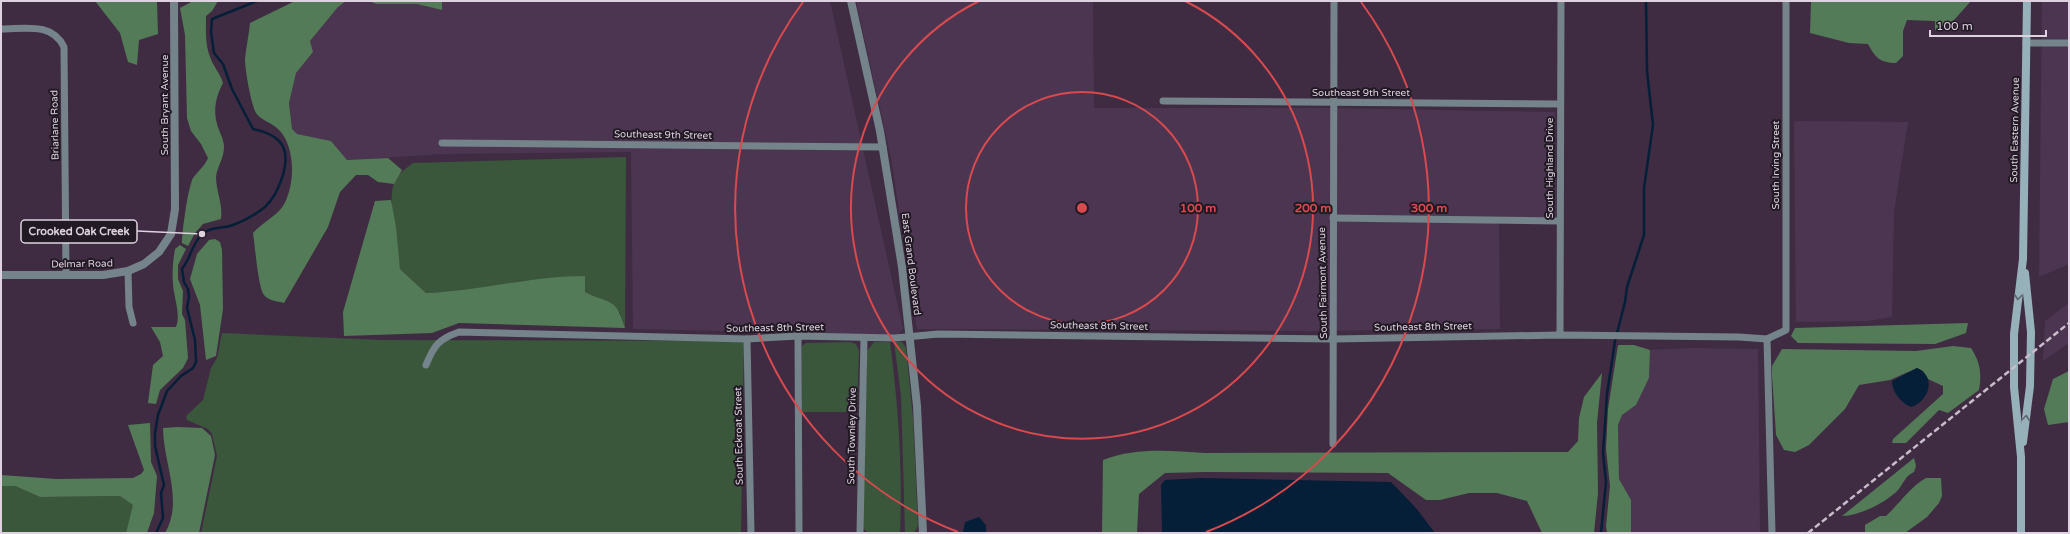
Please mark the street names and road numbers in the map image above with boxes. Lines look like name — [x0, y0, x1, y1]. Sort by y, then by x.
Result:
street label: South Bryant Avenue — [159, 54, 171, 155]
street label: South Eastern Avenue — [2008, 77, 2022, 183]
street label: Southeast 9th Street — [1312, 87, 1410, 99]
street label: Briarlane Road — [48, 90, 62, 160]
street label: South Highland Drive — [1544, 117, 1556, 218]
street label: South Irving Street — [1770, 120, 1782, 209]
street label: Southeast 9th Street — [614, 128, 712, 142]
street label: East Grand Boulevard — [899, 212, 923, 316]
street label: South Fairmont Avenue — [1316, 227, 1330, 339]
street label: Delmar Road — [51, 257, 113, 271]
street label: Southeast 8th Street — [1050, 319, 1148, 333]
street label: Southeast 8th Street — [1374, 320, 1472, 334]
street label: Southeast 8th Street — [726, 321, 824, 335]
street label: South Eckroat Street — [732, 387, 746, 485]
street label: South Townley Drive — [845, 387, 859, 485]

